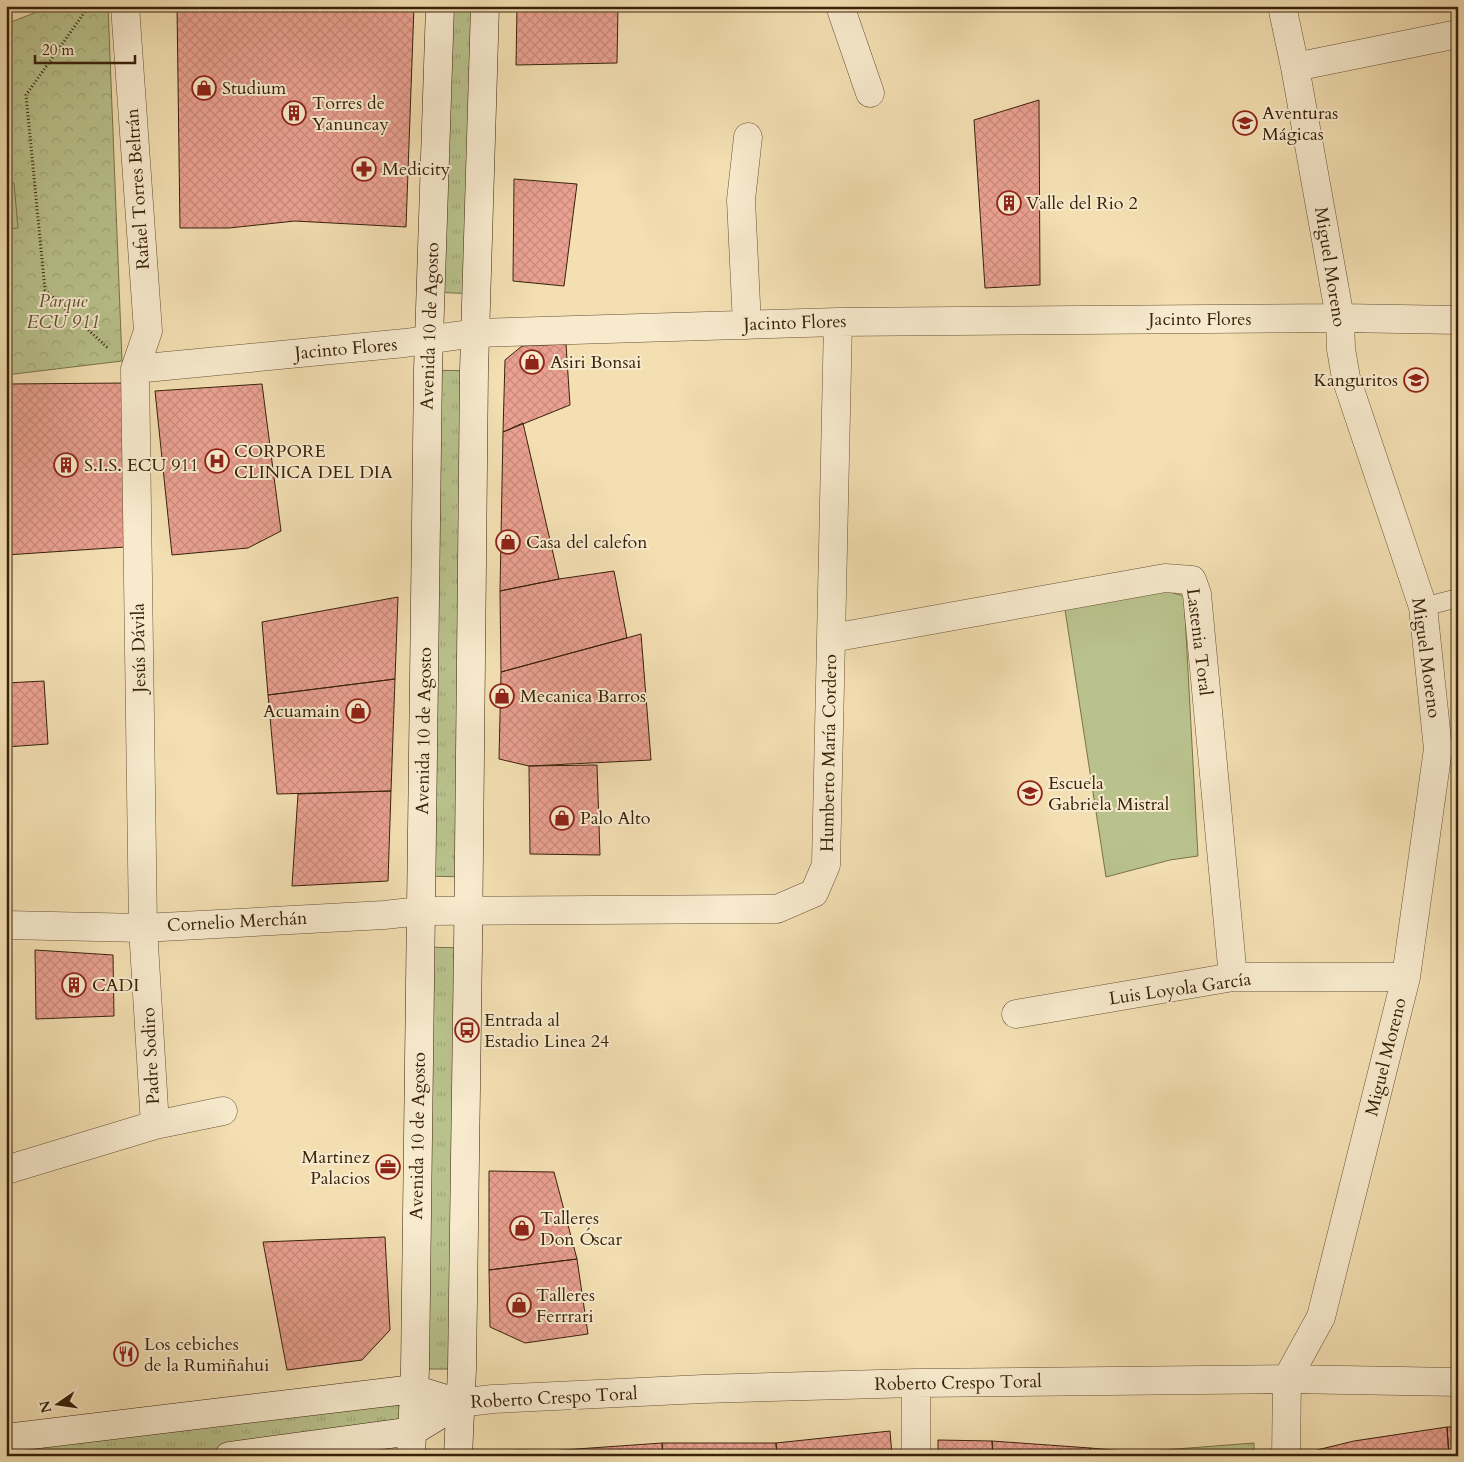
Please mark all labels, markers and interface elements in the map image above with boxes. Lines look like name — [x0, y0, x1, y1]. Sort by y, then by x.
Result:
scale bar — [35, 32, 135, 64]
text: 20 m — [42, 40, 74, 60]
shop icon: Studium — [191, 75, 217, 101]
place label: Studium — [222, 76, 287, 101]
place label: Torres de Yanuncay — [312, 91, 390, 137]
building icon: Torres de Yanuncay — [281, 100, 307, 126]
place label: Aventuras Mágicas — [1262, 101, 1338, 147]
street label: Rafael Torres Beltrán — [120, 107, 156, 270]
school or university icon: Aventuras Mágicas — [1232, 110, 1258, 136]
pharmacy icon: Medicity — [351, 156, 377, 182]
place label: Medicity — [382, 157, 451, 182]
building icon: Valle del Rio 2 — [996, 190, 1022, 216]
place label: Valle del Rio 2 — [1026, 191, 1138, 216]
street label: Miguel Moreno — [1308, 205, 1352, 329]
street label: Avenida 10 de Agosto — [415, 242, 445, 410]
park label: Parque ECU 911 — [27, 289, 99, 335]
street label: Jacinto Flores — [1146, 307, 1251, 332]
street label: Jacinto Flores — [740, 309, 847, 337]
street label: Jacinto Flores — [291, 332, 398, 366]
shop icon: Asiri Bonsai — [519, 349, 545, 375]
place label: Asiri Bonsai — [550, 350, 641, 375]
school or university icon: Kanguritos — [1403, 367, 1429, 393]
place label: Kanguritos — [1314, 368, 1398, 393]
place label: CORPORE CLINICA DEL DIA — [234, 439, 393, 485]
hospital icon: CORPORE CLINICA DEL DIA — [204, 448, 230, 474]
building icon: S.I.S. ECU 911 — [53, 452, 79, 478]
place label: S.I.S. ECU 911 — [84, 453, 199, 478]
shop icon: Casa del calefon — [495, 529, 521, 555]
place label: Casa del calefon — [526, 530, 648, 555]
street label: Lastenia Toral — [1180, 587, 1218, 698]
street label: Miguel Moreno — [1405, 596, 1447, 720]
street label: Jesús Dávila — [126, 603, 152, 696]
street label: Avenida 10 de Agosto — [410, 647, 438, 815]
street label: Humberto María Cordero — [815, 654, 843, 852]
shop icon: Mecanica Barros — [489, 683, 515, 709]
place label: Mecanica Barros — [520, 684, 646, 709]
shop icon: Acuamain — [345, 698, 371, 724]
place label: Acuamain — [263, 699, 341, 724]
place label: Escuela Gabriela Mistral — [1048, 771, 1170, 817]
school or university icon: Escuela Gabriela Mistral — [1017, 780, 1043, 806]
shop icon: Palo Alto — [549, 805, 575, 831]
place label: Palo Alto — [580, 806, 651, 831]
street label: Cornelio Merchán — [166, 906, 309, 938]
street label: Luis Loyola García — [1107, 967, 1253, 1011]
building icon: CADI — [61, 972, 87, 998]
place label: CADI — [92, 973, 139, 998]
street label: Miguel Moreno — [1359, 995, 1413, 1119]
street label: Padre Sodiro — [136, 1007, 166, 1105]
place label: Entrada al Estadio Linea 24 — [484, 1008, 609, 1054]
bus stop icon: Entrada al Estadio Linea 24 — [454, 1017, 480, 1043]
street label: Avenida 10 de Agosto — [404, 1052, 432, 1220]
place label: Martinez Palacios — [302, 1145, 370, 1191]
office icon: Martinez Palacios — [375, 1154, 401, 1180]
place label: Talleres Don Óscar — [540, 1206, 622, 1252]
shop icon: Talleres Don Óscar — [509, 1215, 535, 1241]
place label: Talleres Ferrrari — [536, 1283, 595, 1329]
shop icon: Talleres Ferrrari — [506, 1292, 532, 1318]
place label: Los cebiches de la Rumiñahui — [144, 1332, 269, 1378]
restaurant icon: Los cebiches de la Rumiñahui — [113, 1341, 139, 1367]
street label: Roberto Crespo Toral — [874, 1369, 1042, 1397]
north arrow — [32, 1380, 82, 1430]
street label: Roberto Crespo Toral — [470, 1381, 639, 1415]
text: N — [35, 1399, 56, 1415]

